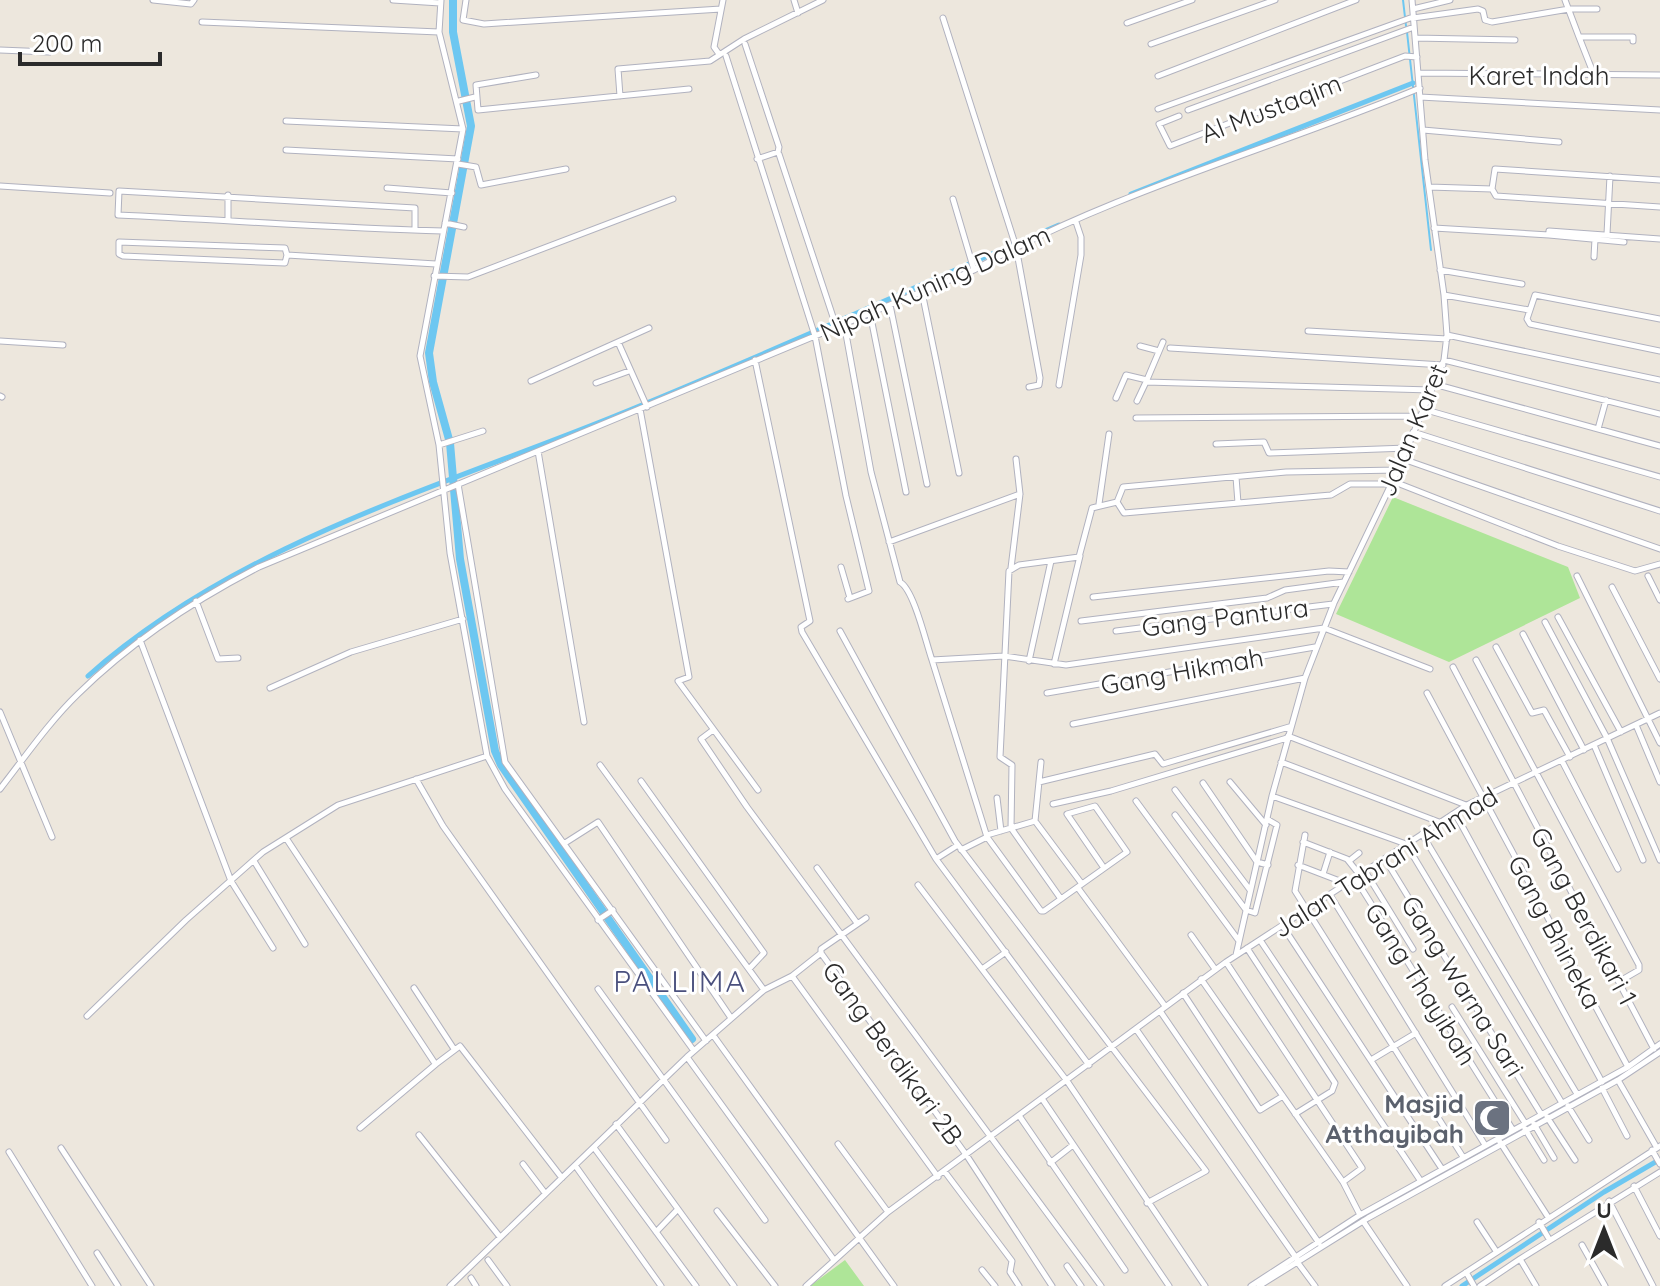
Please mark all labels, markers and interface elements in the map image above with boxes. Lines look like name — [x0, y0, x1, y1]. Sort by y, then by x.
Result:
scale bar — [20, 16, 160, 66]
text: 200 m — [32, 28, 102, 58]
street label: Karet Indah — [1468, 59, 1610, 92]
street label: Al Mustaqim — [1196, 66, 1346, 150]
street label: Nipah Kuning Dalam — [815, 217, 1055, 349]
street label: Jalan Karet — [1369, 359, 1455, 501]
street label: Gang Pantura — [1140, 590, 1310, 644]
street label: Gang Hikmah — [1098, 640, 1266, 702]
street label: Jalan Tabrani Ahmad — [1266, 779, 1504, 945]
street label: Gang Berdikari 1 — [1523, 821, 1645, 1011]
street label: Gang Bhineka — [1501, 850, 1609, 1014]
street label: Gang Warna Sari — [1394, 889, 1532, 1083]
street label: Gang Thayibah — [1358, 897, 1484, 1071]
street label: Gang Berdikari 2B — [815, 955, 971, 1151]
district label: PALLIMA — [613, 962, 747, 1000]
place label: Masjid Atthayibah — [1325, 1087, 1464, 1150]
mosque icon: Masjid Atthayibah — [1471, 1097, 1513, 1139]
north arrow — [1564, 1190, 1644, 1270]
text: U — [1596, 1196, 1612, 1224]

